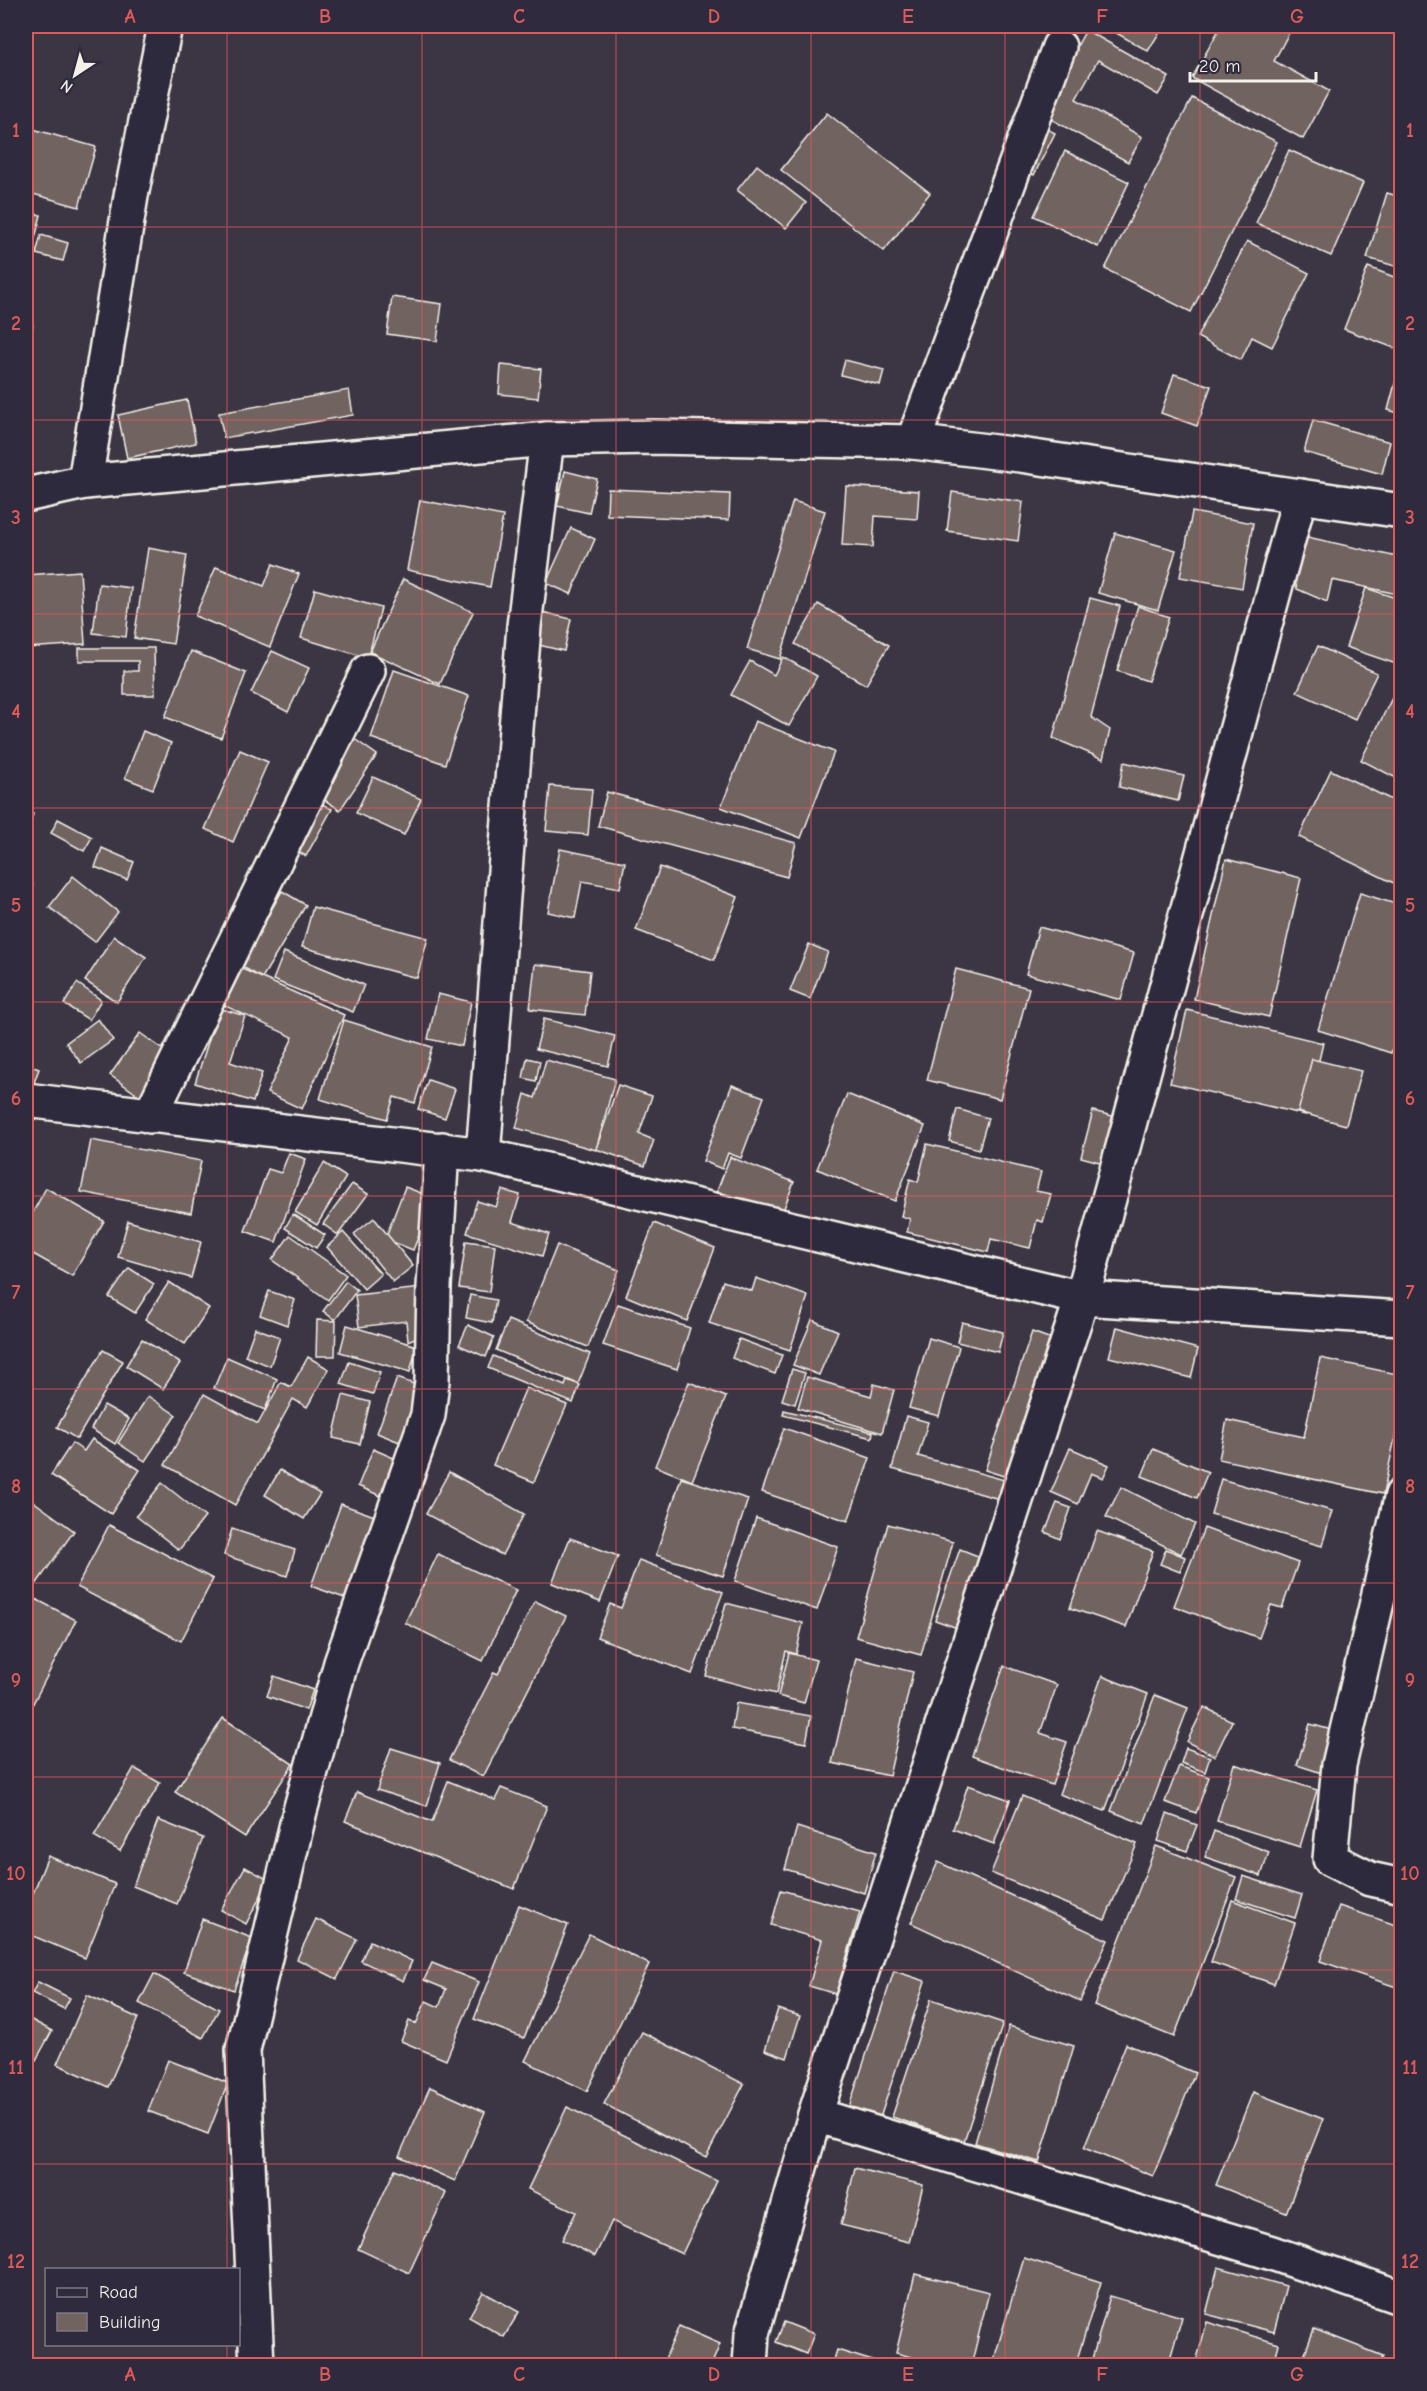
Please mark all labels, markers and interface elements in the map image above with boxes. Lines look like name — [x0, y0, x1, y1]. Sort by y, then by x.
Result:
text: A — [124, 5, 136, 28]
text: B — [319, 5, 331, 28]
text: C — [513, 5, 525, 28]
text: D — [708, 5, 720, 28]
text: E — [902, 5, 914, 28]
text: F — [1096, 5, 1108, 28]
text: G — [1290, 5, 1304, 28]
north arrow — [45, 45, 105, 105]
scale bar — [1190, 45, 1316, 83]
text: 20 m — [1199, 56, 1240, 77]
text: N — [57, 76, 76, 97]
text: 1 — [12, 119, 20, 142]
text: 1 — [1406, 119, 1414, 142]
text: 2 — [11, 312, 21, 335]
text: 2 — [1405, 312, 1415, 335]
text: 3 — [11, 506, 21, 529]
text: 3 — [1405, 506, 1415, 529]
text: 4 — [11, 700, 21, 723]
text: 4 — [1405, 700, 1415, 723]
text: 5 — [11, 894, 21, 917]
text: 5 — [1405, 894, 1415, 917]
text: 6 — [11, 1087, 21, 1110]
text: 6 — [1405, 1087, 1415, 1110]
text: 7 — [12, 1281, 21, 1304]
text: 7 — [1406, 1281, 1415, 1304]
text: 8 — [11, 1475, 21, 1498]
text: 8 — [1405, 1475, 1415, 1498]
text: 9 — [11, 1669, 21, 1692]
text: 9 — [1405, 1669, 1415, 1692]
text: 10 — [6, 1862, 26, 1885]
text: 10 — [1400, 1862, 1420, 1885]
text: 11 — [8, 2056, 24, 2079]
text: 11 — [1402, 2056, 1418, 2079]
text: 12 — [7, 2250, 25, 2273]
text: 12 — [1401, 2250, 1419, 2273]
legend — [45, 2268, 240, 2346]
text: Road — [99, 2282, 138, 2303]
text: Building — [99, 2312, 161, 2333]
text: A — [124, 2363, 136, 2386]
text: B — [319, 2363, 331, 2386]
text: C — [513, 2363, 525, 2386]
text: D — [708, 2363, 720, 2386]
text: E — [902, 2363, 914, 2386]
text: F — [1096, 2363, 1108, 2386]
text: G — [1290, 2363, 1304, 2386]

